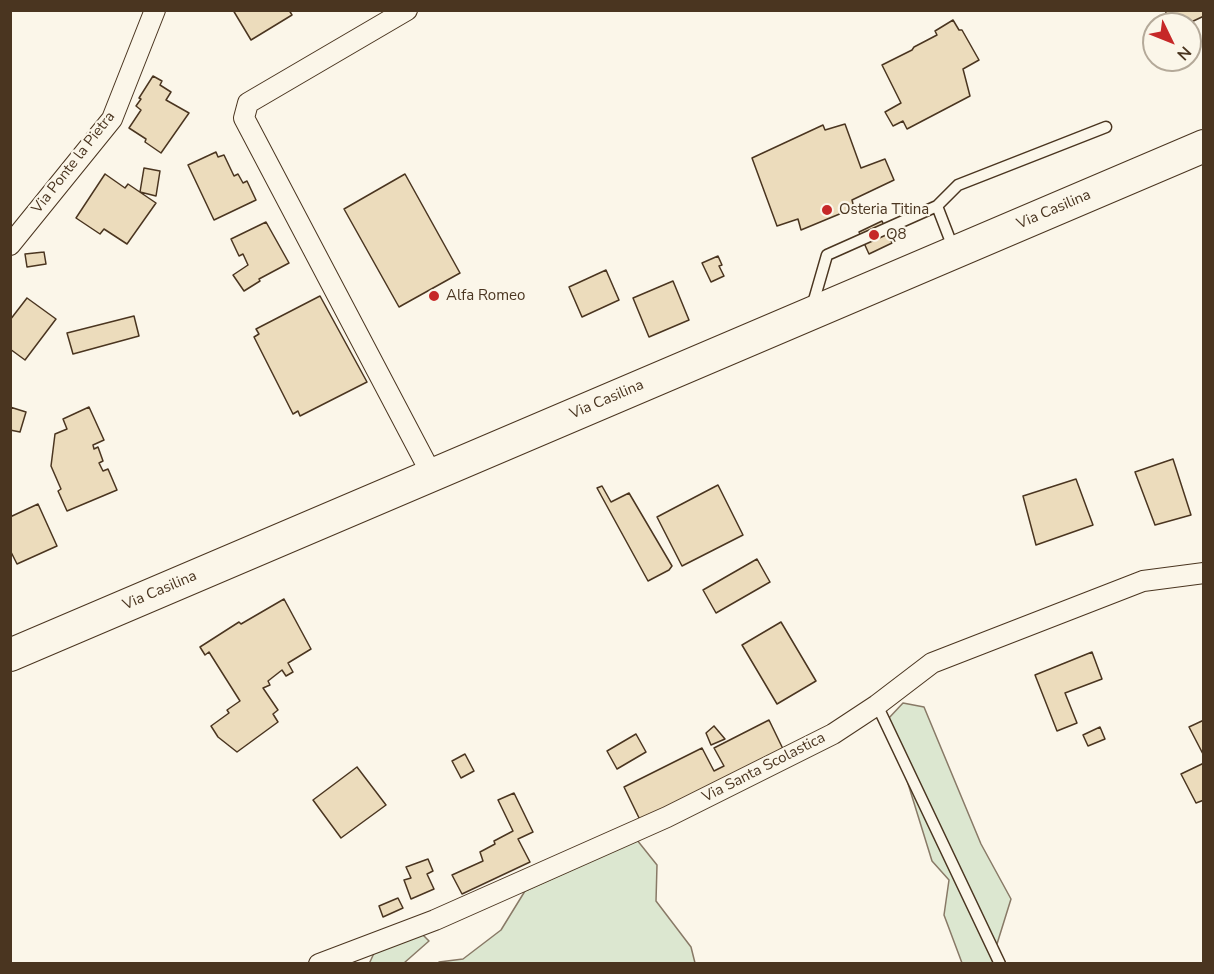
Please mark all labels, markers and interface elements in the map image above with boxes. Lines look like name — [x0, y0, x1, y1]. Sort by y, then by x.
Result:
north arrow — [1142, 12, 1202, 72]
text: N — [1172, 41, 1196, 65]
street label: Via Ponte la Pietra — [29, 108, 119, 218]
street label: Via Casilina — [1014, 186, 1094, 234]
place label: Osteria Titina — [839, 201, 929, 219]
marker: Osteria Titina — [820, 203, 834, 217]
place label: Q8 — [886, 226, 907, 244]
marker: Q8 — [867, 228, 881, 242]
place label: Alfa Romeo — [446, 287, 525, 305]
marker: Alfa Romeo — [427, 289, 441, 303]
street label: Via Casilina — [567, 376, 647, 424]
street label: Via Casilina — [120, 567, 200, 615]
street label: Via Santa Scolastica — [699, 729, 829, 807]

